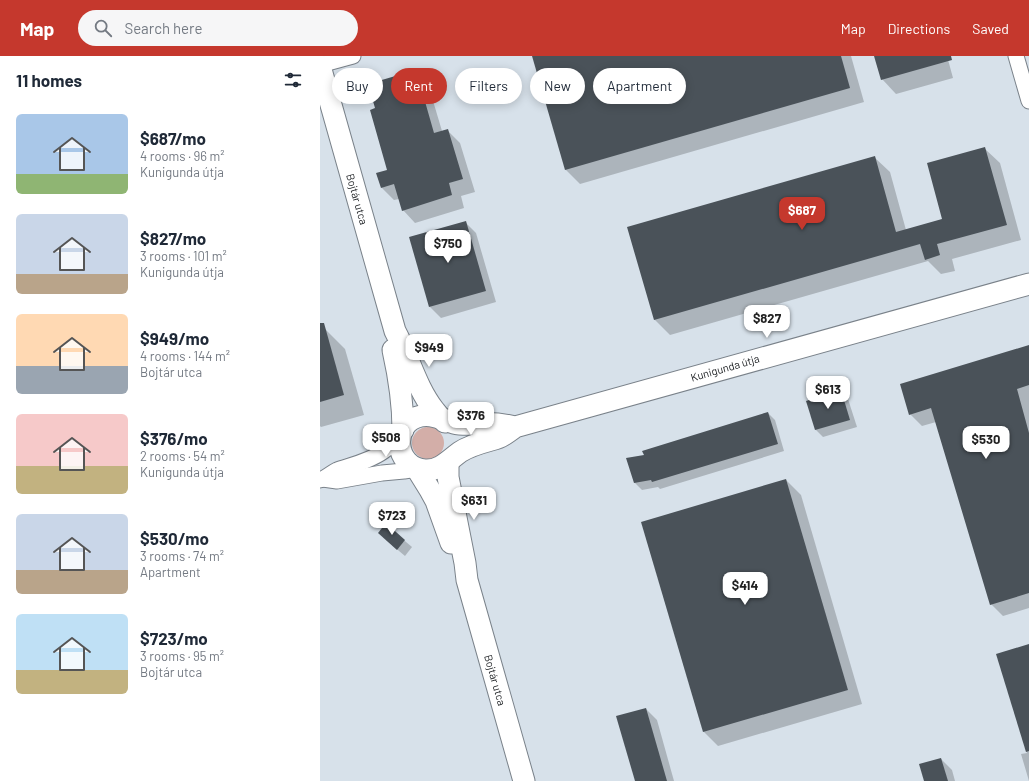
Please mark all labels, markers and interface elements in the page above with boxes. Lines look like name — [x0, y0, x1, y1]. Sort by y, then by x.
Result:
search box — [78, 10, 358, 46]
text: Map — [20, 17, 54, 40]
icon: search — [92, 17, 114, 39]
text: Search here — [124, 19, 202, 37]
text: Map — [841, 20, 866, 37]
text: Directions — [888, 20, 950, 37]
text: Saved — [972, 20, 1009, 37]
chip: Buy — [332, 68, 383, 104]
chip: Rent — [391, 68, 447, 104]
chip: Filters — [455, 68, 522, 104]
chip: New — [530, 68, 585, 104]
chip: Apartment — [593, 68, 686, 104]
icon: filters — [282, 69, 304, 91]
text: 11 homes — [16, 70, 82, 90]
text: $687/mo — [140, 128, 206, 148]
icon: home — [48, 130, 96, 178]
text: 4 rooms · 96 m² — [140, 148, 225, 164]
text: Kunigunda útja — [140, 164, 224, 180]
street label: Bojtár utca — [344, 172, 371, 226]
pin: $687 — [778, 197, 826, 231]
text: $687 — [788, 202, 816, 218]
text: $827/mo — [140, 228, 206, 248]
icon: home — [48, 230, 96, 278]
pin: $750 — [424, 230, 472, 264]
text: $750 — [434, 235, 462, 251]
text: 3 rooms · 101 m² — [140, 248, 227, 264]
text: Kunigunda útja — [140, 264, 224, 280]
pin: $827 — [743, 305, 791, 339]
text: $827 — [753, 310, 781, 326]
text: $949/mo — [140, 328, 209, 348]
icon: home — [48, 330, 96, 378]
pin: $949 — [405, 334, 453, 368]
text: $949 — [414, 339, 444, 355]
text: 4 rooms · 144 m² — [140, 348, 230, 364]
street label: Kunigunda útja — [689, 351, 761, 384]
text: Bojtár utca — [140, 364, 202, 380]
pin: $613 — [804, 376, 852, 410]
text: $613 — [815, 381, 841, 397]
pin: $376 — [447, 402, 495, 436]
text: $376 — [457, 407, 485, 423]
pin: $508 — [362, 424, 410, 458]
pin: $530 — [962, 426, 1010, 460]
text: $376/mo — [140, 428, 208, 448]
text: $508 — [372, 429, 400, 445]
icon: home — [48, 430, 96, 478]
text: $530 — [972, 431, 1000, 447]
text: 2 rooms · 54 m² — [140, 448, 225, 464]
text: Kunigunda útja — [140, 464, 224, 480]
pin: $631 — [450, 487, 498, 521]
text: $631 — [461, 492, 487, 508]
pin: $723 — [368, 502, 416, 536]
text: $723 — [378, 507, 406, 523]
text: $530/mo — [140, 528, 209, 548]
icon: home — [48, 530, 96, 578]
text: 3 rooms · 74 m² — [140, 548, 224, 564]
text: Apartment — [140, 564, 201, 580]
pin: $414 — [721, 572, 769, 606]
text: $414 — [732, 577, 758, 593]
text: $723/mo — [140, 628, 208, 648]
icon: home — [48, 630, 96, 678]
text: 3 rooms · 95 m² — [140, 648, 224, 664]
street label: Bojtár utca — [482, 653, 509, 707]
text: Bojtár utca — [140, 664, 202, 680]

